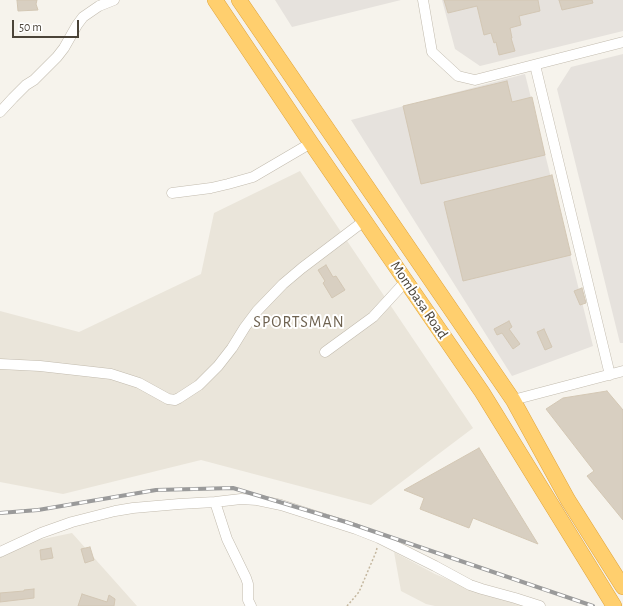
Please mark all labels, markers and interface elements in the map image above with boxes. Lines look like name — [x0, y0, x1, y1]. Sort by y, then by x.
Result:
scale bar — [14, 12, 81, 38]
text: 50 m — [19, 21, 42, 33]
street label: Mombasa Road — [386, 258, 452, 342]
district label: SPORTSMAN — [253, 312, 345, 332]

